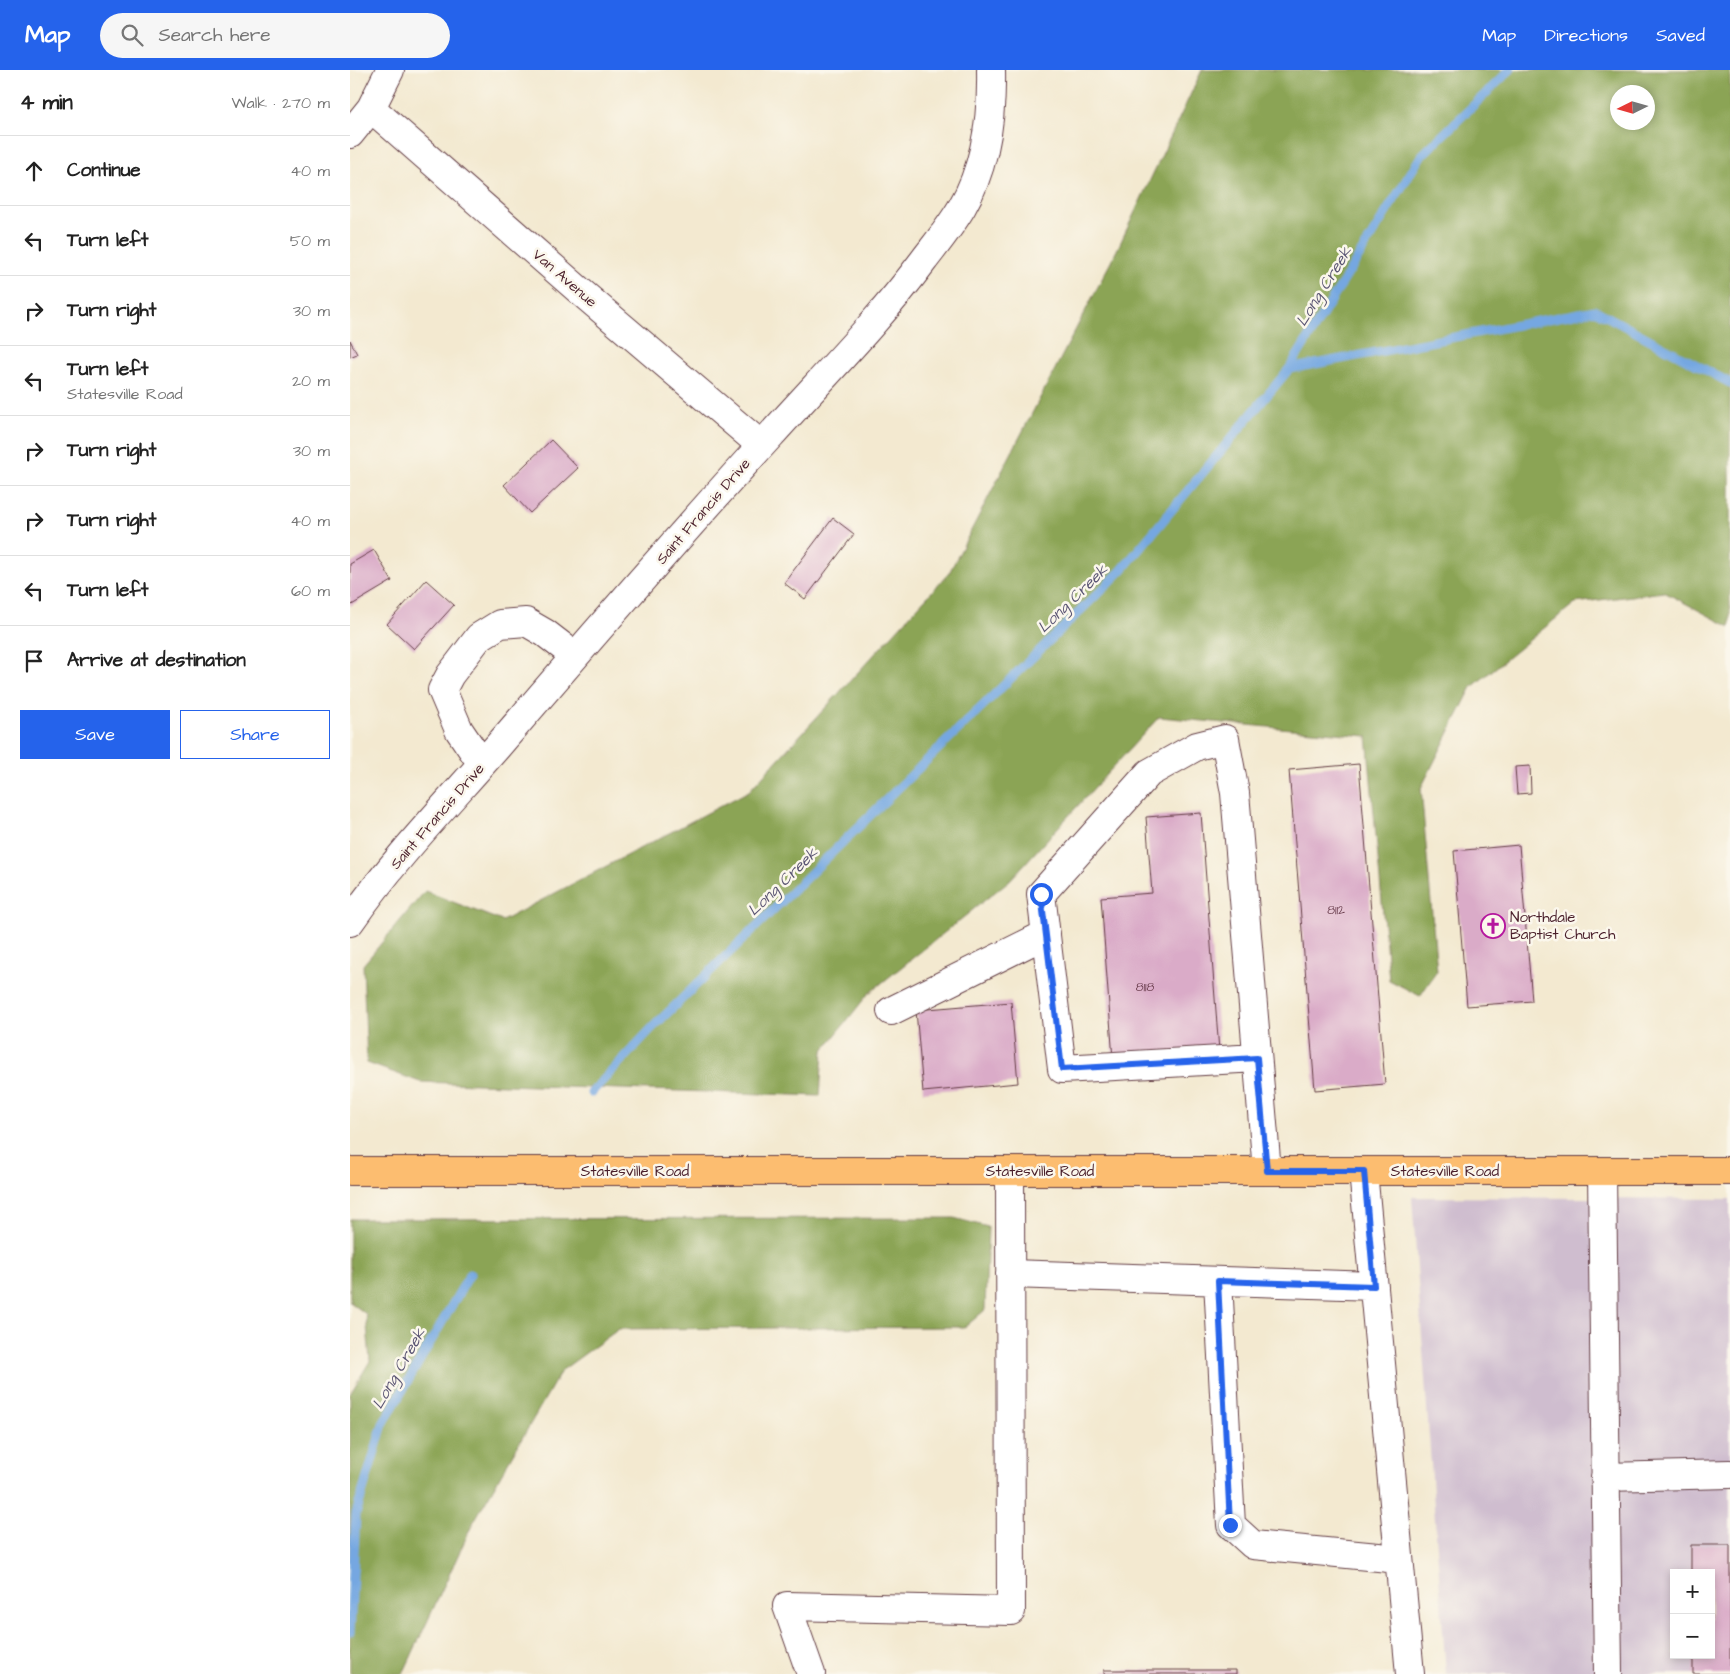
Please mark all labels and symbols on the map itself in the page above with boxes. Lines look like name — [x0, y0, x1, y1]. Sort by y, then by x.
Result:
north arrow — [1610, 85, 1655, 130]
water label: Long Creek — [1291, 242, 1359, 331]
street label: Van Avenue — [528, 244, 601, 312]
street label: Saint Francis Drive — [651, 454, 755, 569]
water label: Long Creek — [1033, 559, 1114, 639]
street label: Saint Francis Drive — [385, 759, 489, 874]
water label: Long Creek — [743, 842, 824, 922]
route start — [1030, 883, 1053, 906]
house number: 8112 — [1327, 902, 1345, 919]
place label: Northdale Baptist Church — [1510, 907, 1616, 945]
church icon: Northdale Baptist Church — [1480, 913, 1506, 939]
house number: 8118 — [1136, 979, 1155, 996]
street label: Statesville Road — [581, 1161, 689, 1182]
street label: Statesville Road — [986, 1161, 1094, 1182]
street label: Statesville Road — [1391, 1161, 1499, 1182]
water label: Long Creek — [367, 1323, 432, 1413]
route end — [1219, 1514, 1242, 1537]

